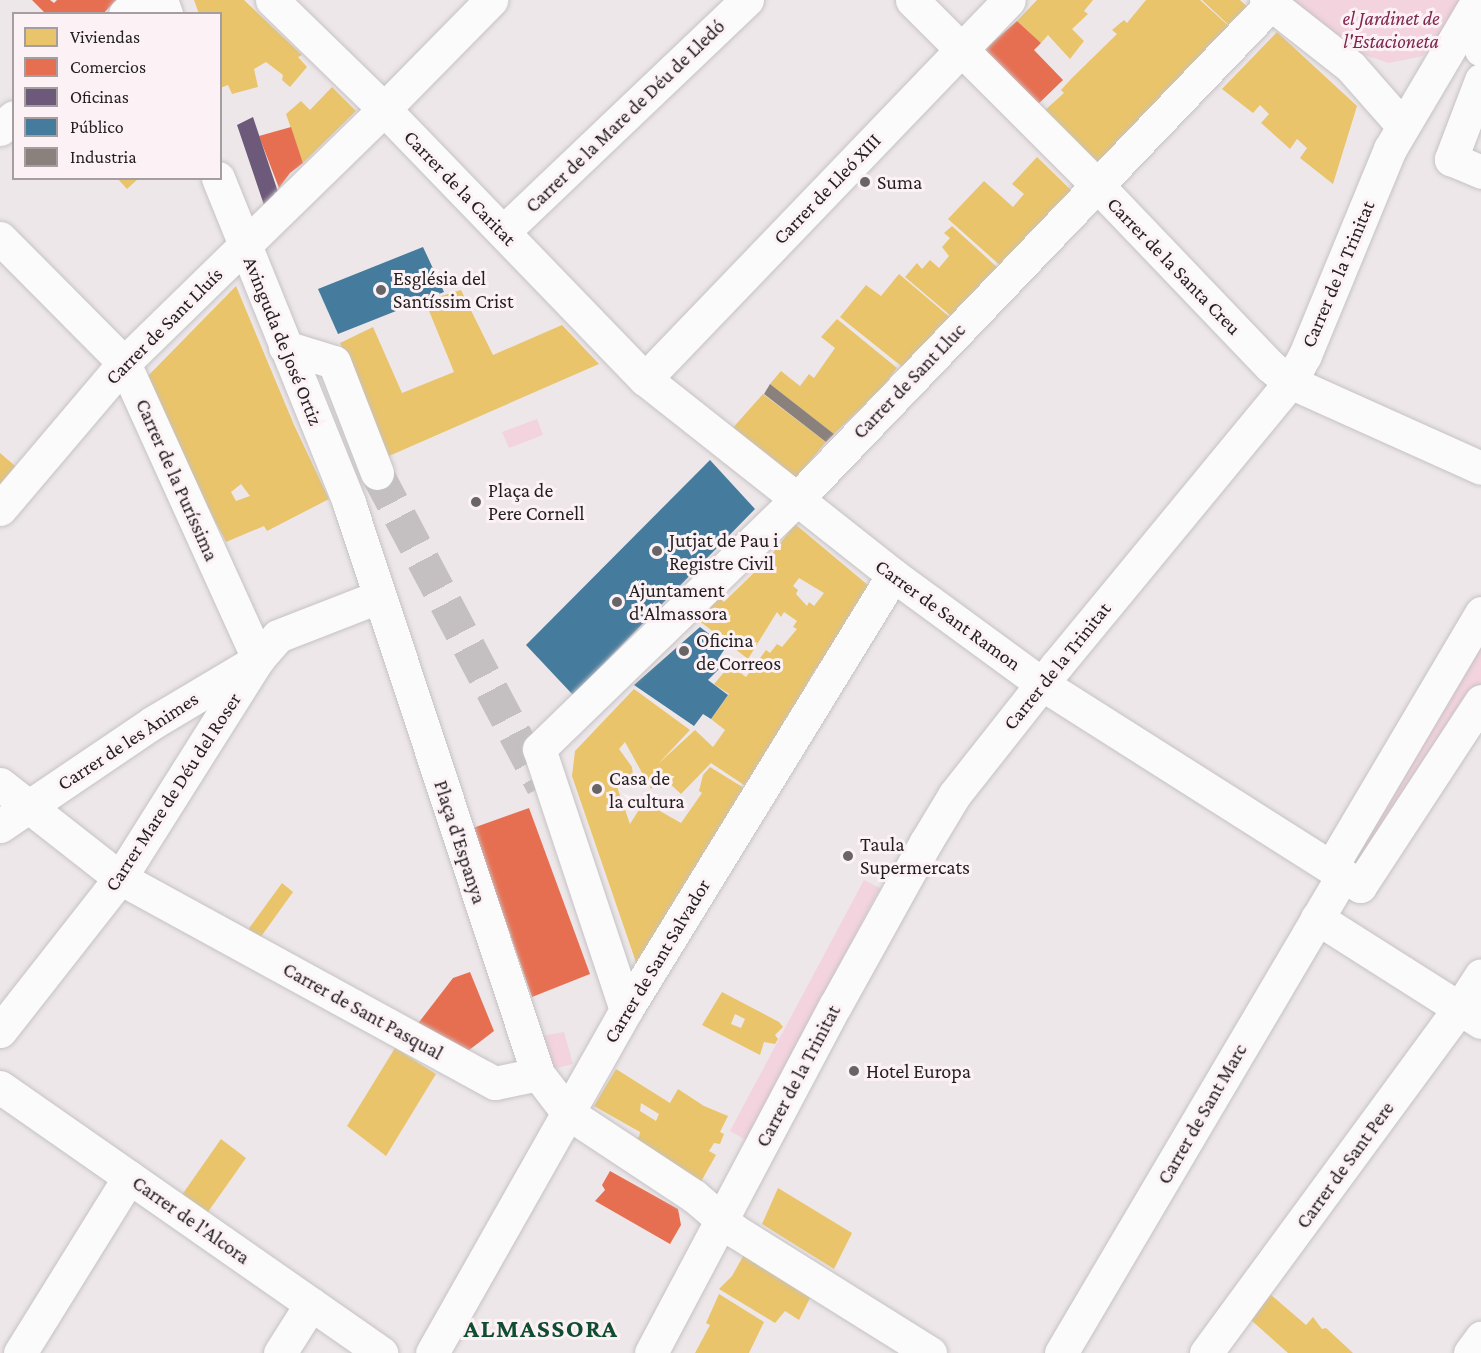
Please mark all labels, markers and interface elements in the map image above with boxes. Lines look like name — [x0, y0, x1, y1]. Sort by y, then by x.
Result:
park label: el Jardinet de l'Estacioneta — [1342, 7, 1440, 54]
legend — [12, 12, 222, 180]
street label: Carrer de la Mare de Déu de Lledó — [520, 14, 730, 218]
text: Viviendas — [70, 27, 140, 47]
text: Comercios — [70, 57, 146, 77]
text: Oficinas — [70, 87, 129, 107]
text: Público — [70, 117, 124, 137]
street label: Carrer de la Caritat — [399, 125, 521, 251]
street label: Carrer de Lleó XIII — [768, 129, 886, 249]
text: Industria — [70, 147, 137, 167]
place label: Suma — [877, 170, 922, 194]
marker: Suma — [858, 175, 872, 189]
street label: Carrer de la Santa Creu — [1102, 192, 1246, 340]
street label: Carrer de la Trinitat — [1296, 197, 1380, 351]
street label: Avinguda de José Ortiz — [238, 253, 328, 429]
street label: Carrer de Sant Lluís — [100, 262, 228, 390]
place label: Església del Santíssim Crist — [393, 266, 514, 313]
marker: Església del Santíssim Crist — [374, 283, 388, 297]
street label: Carrer de Sant Lluc — [848, 318, 970, 444]
street label: Carrer de la Puríssima — [130, 395, 224, 565]
place label: Plaça de Pere Cornell — [488, 478, 584, 525]
marker: Plaça de Pere Cornell — [469, 495, 483, 509]
place label: Jutjat de Pau i Registre Civil — [669, 528, 778, 575]
marker: Jutjat de Pau i Registre Civil — [650, 544, 664, 558]
street label: Carrer de Sant Ramon — [871, 554, 1025, 676]
place label: Ajuntament d'Almassora — [629, 578, 728, 625]
marker: Ajuntament d'Almassora — [610, 595, 624, 609]
street label: Carrer de la Trinitat — [998, 597, 1116, 735]
place label: Oficina de Correos — [696, 628, 781, 675]
marker: Oficina de Correos — [677, 644, 691, 658]
street label: Carrer de les Ànimes — [53, 687, 203, 795]
street label: Carrer Mare de Déu del Roser — [100, 688, 246, 896]
place label: Casa de la cultura — [609, 766, 685, 813]
street label: Plaça d'Espanya — [429, 777, 491, 907]
marker: Casa de la cultura — [590, 782, 604, 796]
place label: Taula Supermercats — [860, 832, 970, 879]
marker: Taula Supermercats — [841, 849, 855, 863]
street label: Carrer de Sant Salvador — [599, 875, 715, 1047]
street label: Carrer de Sant Pasqual — [279, 957, 447, 1065]
street label: Carrer de la Trinitat — [750, 1001, 846, 1151]
street label: Carrer de Sant Marc — [1152, 1040, 1252, 1188]
place label: Hotel Europa — [866, 1059, 971, 1083]
marker: Hotel Europa — [847, 1064, 861, 1078]
street label: Carrer de Sant Pere — [1291, 1097, 1399, 1233]
street label: Carrer de l'Alcora — [128, 1171, 254, 1269]
district label: ALMASSORA — [463, 1313, 619, 1345]

